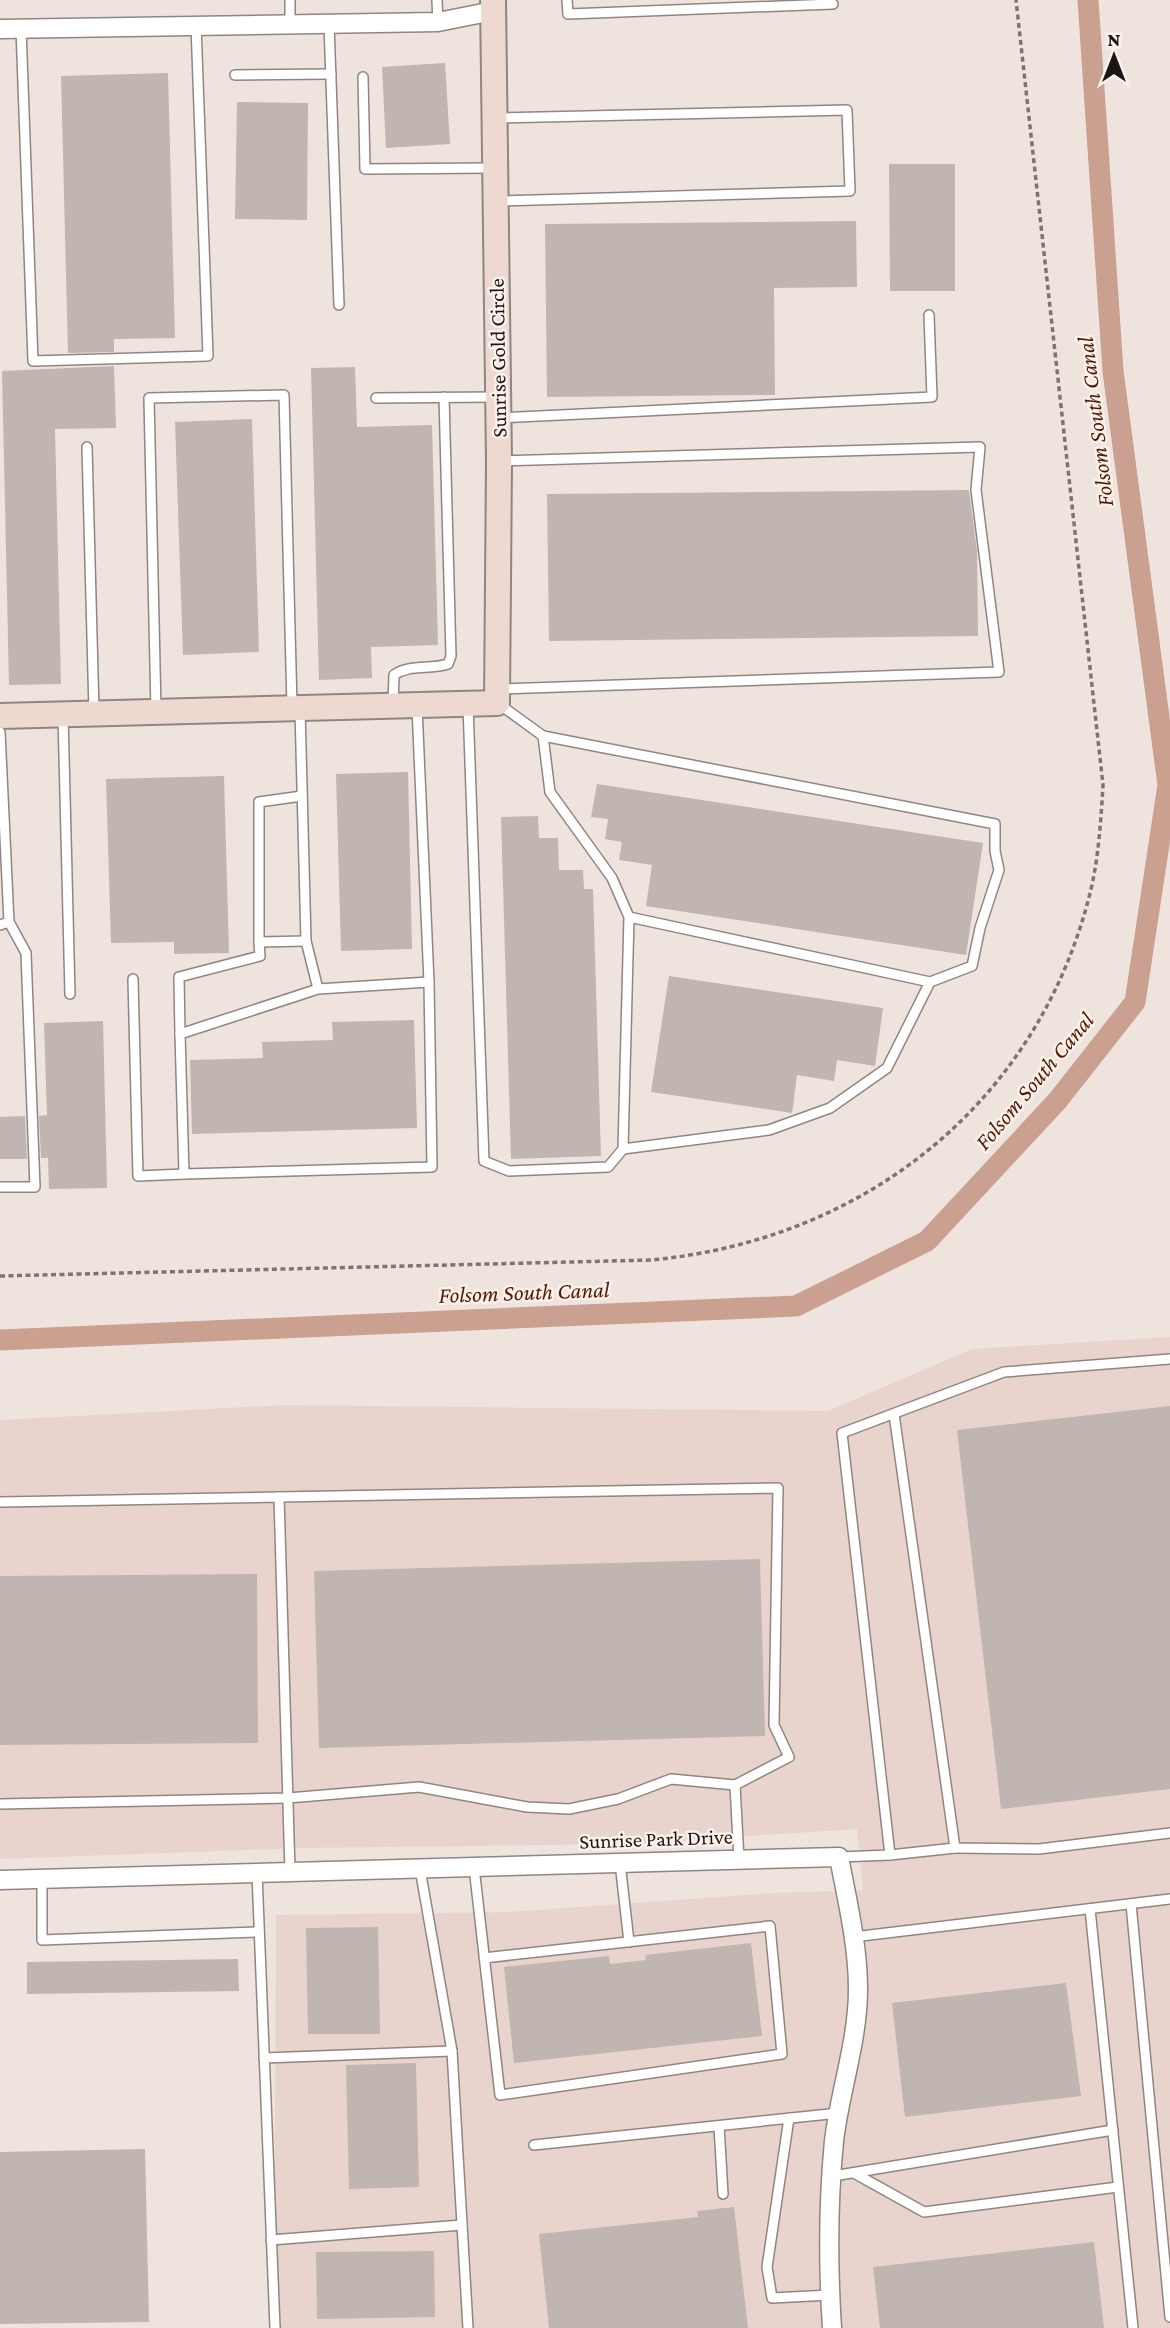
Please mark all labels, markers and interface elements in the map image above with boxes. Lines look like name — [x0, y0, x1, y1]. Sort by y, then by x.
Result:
north arrow — [1079, 21, 1149, 91]
text: N — [1108, 29, 1121, 50]
street label: Sunrise Gold Circle — [485, 278, 511, 438]
water label: Folsom South Canal — [1072, 335, 1118, 508]
water label: Folsom South Canal — [969, 1007, 1099, 1155]
water label: Folsom South Canal — [438, 1276, 610, 1308]
street label: Sunrise Park Drive — [579, 1824, 733, 1854]

